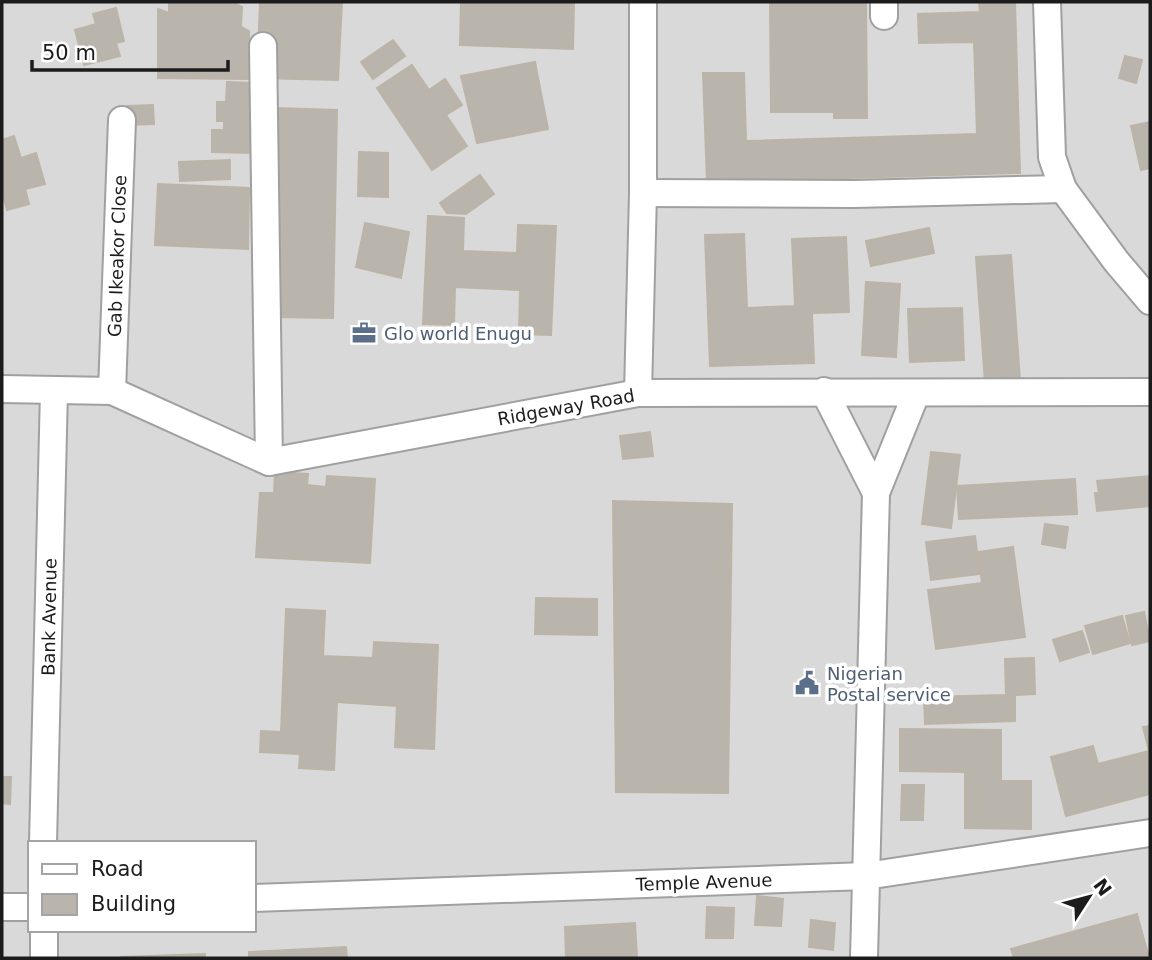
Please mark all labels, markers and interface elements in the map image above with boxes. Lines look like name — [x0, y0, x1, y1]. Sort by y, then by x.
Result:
scale bar — [32, 28, 228, 72]
text: 50 m — [42, 41, 96, 65]
street label: Gab Ikeakor Close — [104, 175, 130, 337]
office icon: Glo world Enugu — [350, 319, 378, 347]
place label: Glo world Enugu — [384, 323, 532, 344]
street label: Ridgeway Road — [496, 385, 636, 429]
street label: Bank Avenue — [37, 558, 61, 676]
place label: Nigerian Postal service — [827, 663, 951, 705]
public building icon: Nigerian Postal service — [793, 669, 821, 697]
legend — [28, 841, 256, 932]
text: Road — [91, 857, 144, 881]
north arrow — [1054, 862, 1124, 932]
street label: Temple Avenue — [634, 869, 773, 895]
text: N — [1089, 874, 1116, 900]
text: Building — [91, 892, 176, 916]

